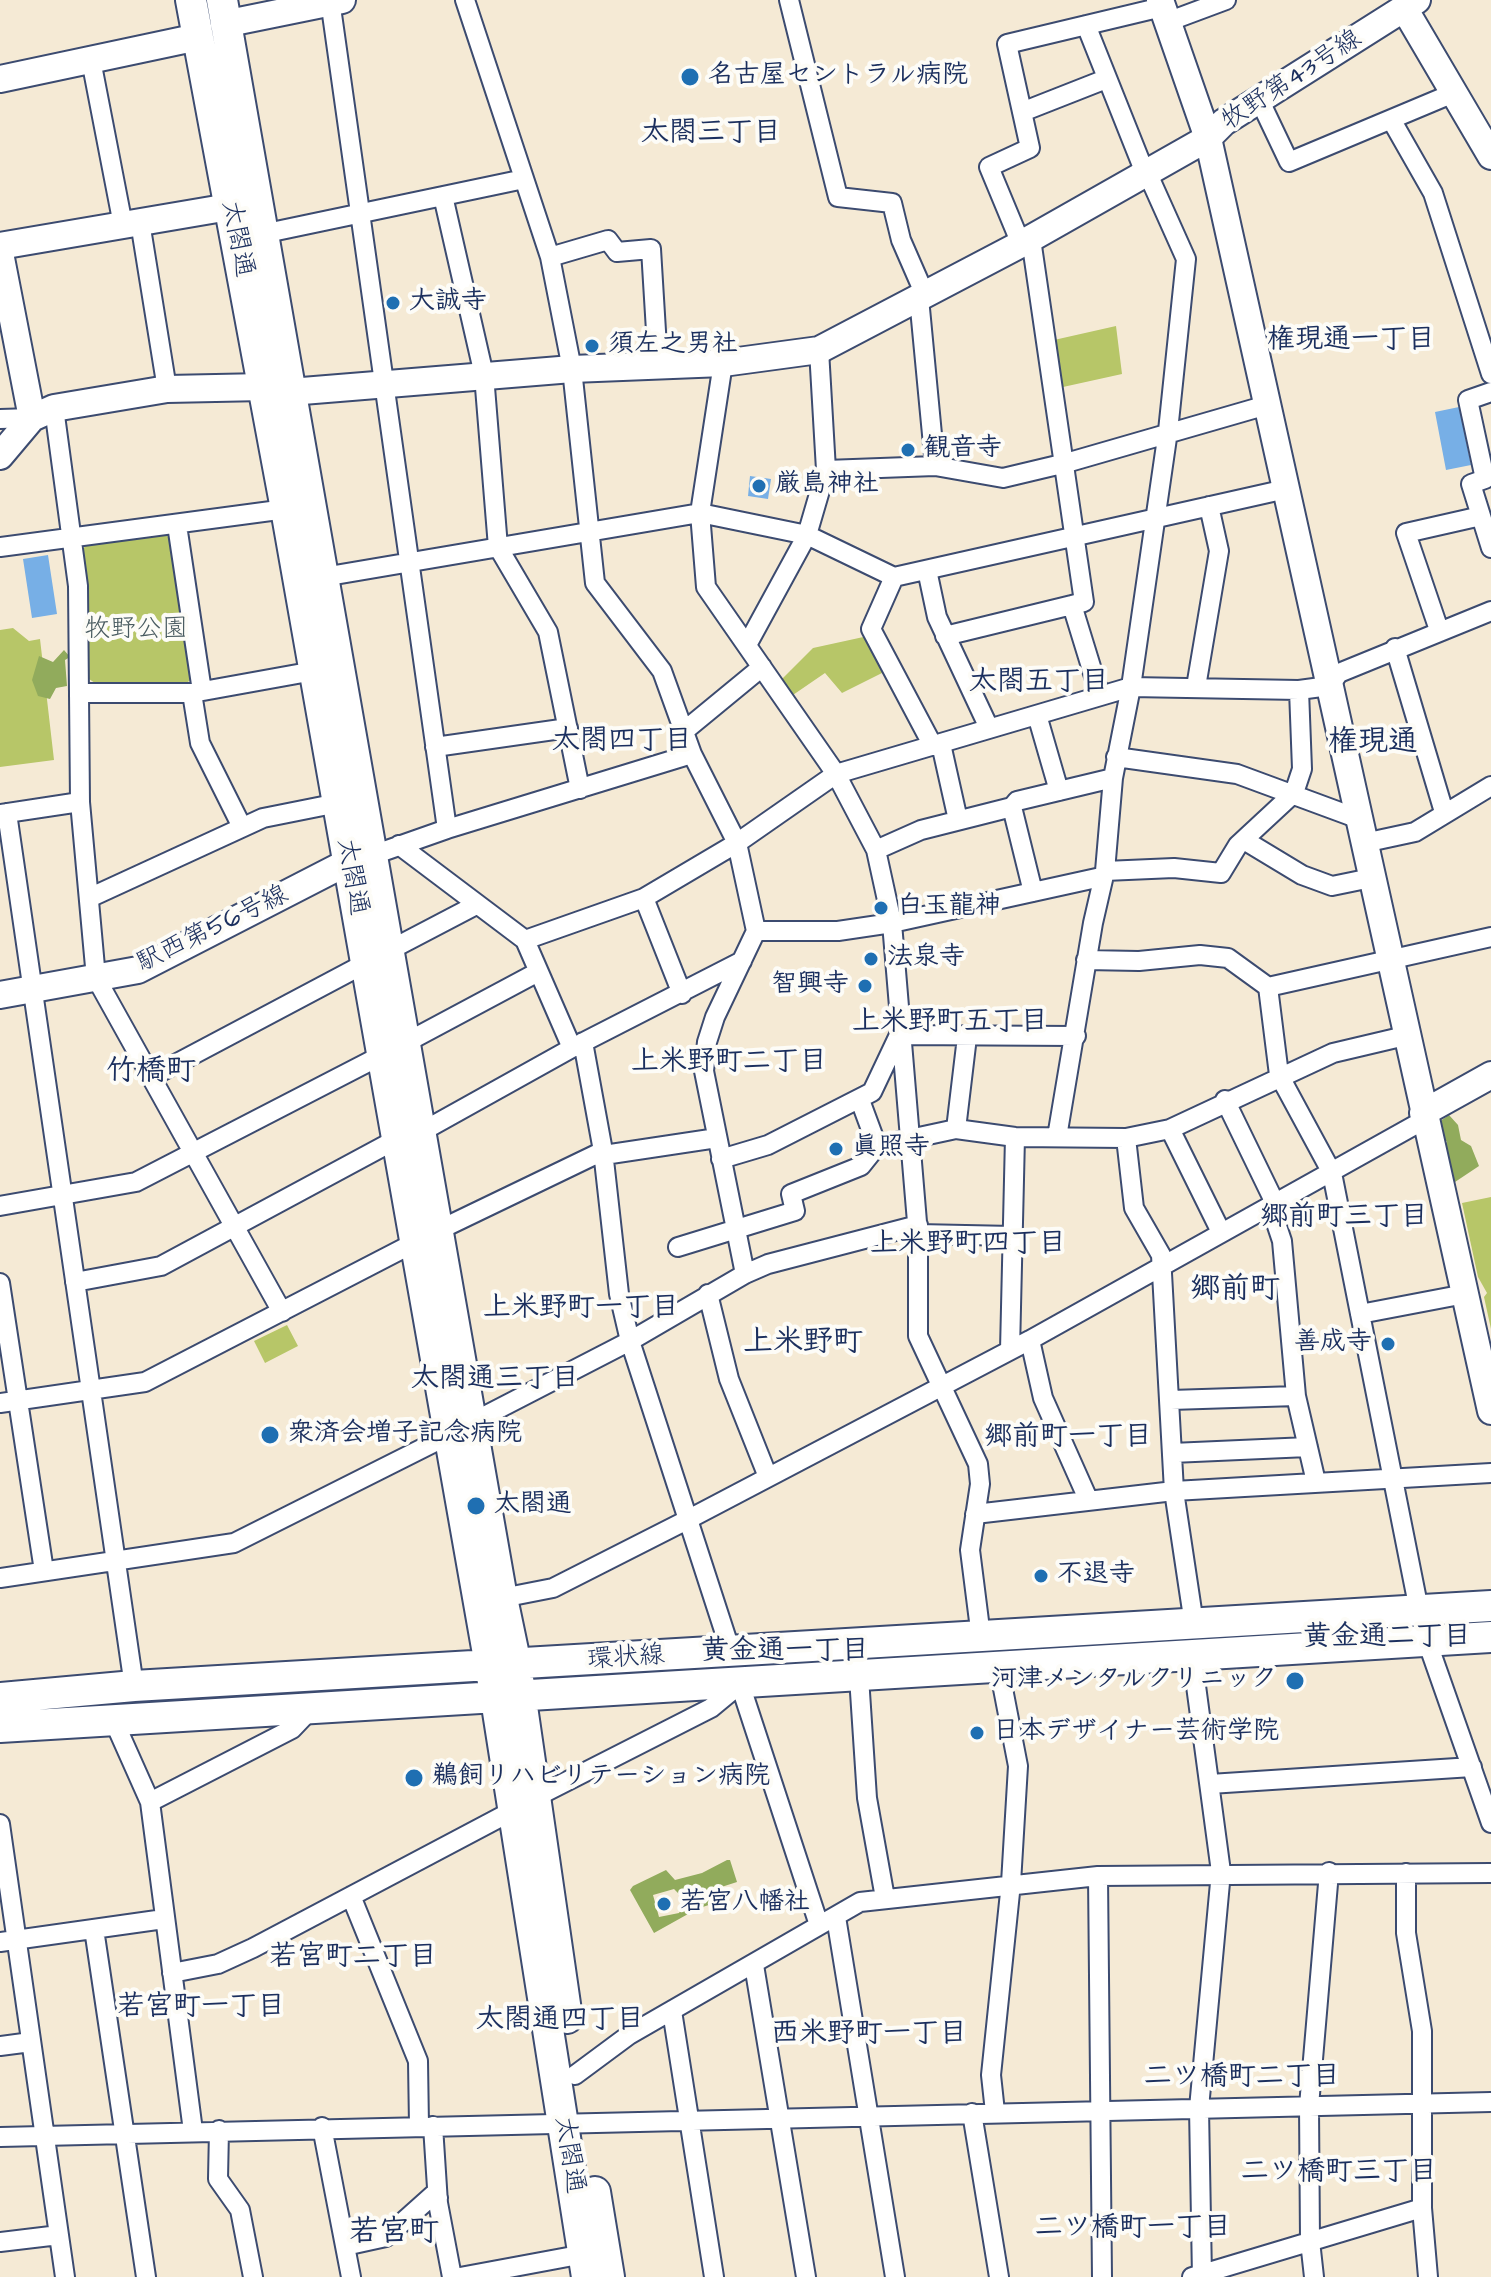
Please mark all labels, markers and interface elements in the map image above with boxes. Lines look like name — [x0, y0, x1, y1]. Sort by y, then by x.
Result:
street label: 牧野第43号線 — [1216, 24, 1368, 138]
place label: 名古屋セントラル病院 — [708, 61, 968, 93]
marker: 名古屋セントラル病院 — [679, 66, 701, 88]
district label: 太閤三丁目 — [641, 117, 781, 151]
street label: 太閤通 — [213, 198, 259, 280]
place label: 大誠寺 — [409, 287, 487, 319]
marker: 大誠寺 — [384, 294, 402, 312]
district label: 権現通一丁目 — [1267, 324, 1435, 358]
place label: 須左之男社 — [608, 330, 738, 362]
marker: 須左之男社 — [583, 337, 601, 355]
place label: 観音寺 — [924, 434, 1002, 466]
marker: 観音寺 — [899, 441, 917, 459]
place label: 厳島神社 — [775, 470, 879, 502]
marker: 厳島神社 — [750, 477, 768, 495]
park label: 牧野公園 — [84, 615, 188, 647]
district label: 太閤五丁目 — [969, 666, 1109, 700]
district label: 太閤四丁目 — [552, 725, 692, 759]
district label: 権現通 — [1328, 726, 1418, 762]
street label: 太閤通 — [329, 836, 373, 918]
street label: 駅西第56号線 — [132, 880, 294, 980]
place label: 白玉龍神 — [897, 892, 1001, 924]
marker: 白玉龍神 — [872, 899, 890, 917]
place label: 法泉寺 — [887, 943, 965, 975]
marker: 法泉寺 — [862, 950, 880, 968]
place label: 智興寺 — [771, 970, 849, 1002]
marker: 智興寺 — [856, 977, 874, 995]
district label: 上米野町五丁目 — [852, 1006, 1048, 1040]
district label: 上米野町二丁目 — [631, 1046, 827, 1080]
district label: 竹橋町 — [106, 1055, 196, 1091]
place label: 眞照寺 — [852, 1133, 930, 1165]
marker: 眞照寺 — [827, 1140, 845, 1158]
district label: 郷前町三丁目 — [1260, 1201, 1428, 1235]
district label: 上米野町四丁目 — [870, 1228, 1066, 1262]
district label: 郷前町 — [1190, 1273, 1280, 1309]
district label: 上米野町一丁目 — [483, 1292, 679, 1326]
district label: 上米野町 — [743, 1326, 863, 1362]
place label: 善成寺 — [1294, 1328, 1372, 1360]
marker: 善成寺 — [1379, 1335, 1397, 1353]
district label: 太閤通三丁目 — [411, 1363, 579, 1397]
place label: 衆済会増子記念病院 — [288, 1419, 522, 1451]
district label: 郷前町一丁目 — [984, 1421, 1152, 1455]
marker: 衆済会増子記念病院 — [259, 1424, 281, 1446]
place label: 太閤通 — [494, 1490, 572, 1522]
marker: 太閤通 — [465, 1495, 487, 1517]
place label: 不退寺 — [1057, 1560, 1135, 1592]
marker: 不退寺 — [1032, 1567, 1050, 1585]
district label: 黄金通二丁目 — [1303, 1621, 1471, 1655]
district label: 黄金通一丁目 — [701, 1635, 869, 1669]
street label: 環状線 — [586, 1641, 666, 1677]
place label: 河津メンタルクリニック — [991, 1665, 1277, 1697]
marker: 河津メンタルクリニック — [1284, 1670, 1306, 1692]
place label: 日本デザイナー芸術学院 — [993, 1717, 1279, 1749]
marker: 日本デザイナー芸術学院 — [968, 1724, 986, 1742]
place label: 鵜飼リハビリテーション病院 — [432, 1762, 770, 1794]
marker: 鵜飼リハビリテーション病院 — [403, 1767, 425, 1789]
place label: 若宮八幡社 — [680, 1888, 810, 1920]
marker: 若宮八幡社 — [655, 1895, 673, 1913]
district label: 若宮町二丁目 — [269, 1941, 437, 1975]
district label: 若宮町一丁目 — [117, 1991, 285, 2025]
district label: 太閤通四丁目 — [476, 2004, 644, 2038]
district label: 西米野町一丁目 — [771, 2018, 967, 2052]
district label: 二ツ橋町二丁目 — [1144, 2061, 1340, 2095]
street label: 太閤通 — [546, 2114, 590, 2196]
district label: 二ツ橋町三丁目 — [1241, 2156, 1437, 2190]
district label: 二ツ橋町一丁目 — [1035, 2212, 1231, 2246]
district label: 若宮町 — [349, 2216, 439, 2252]

